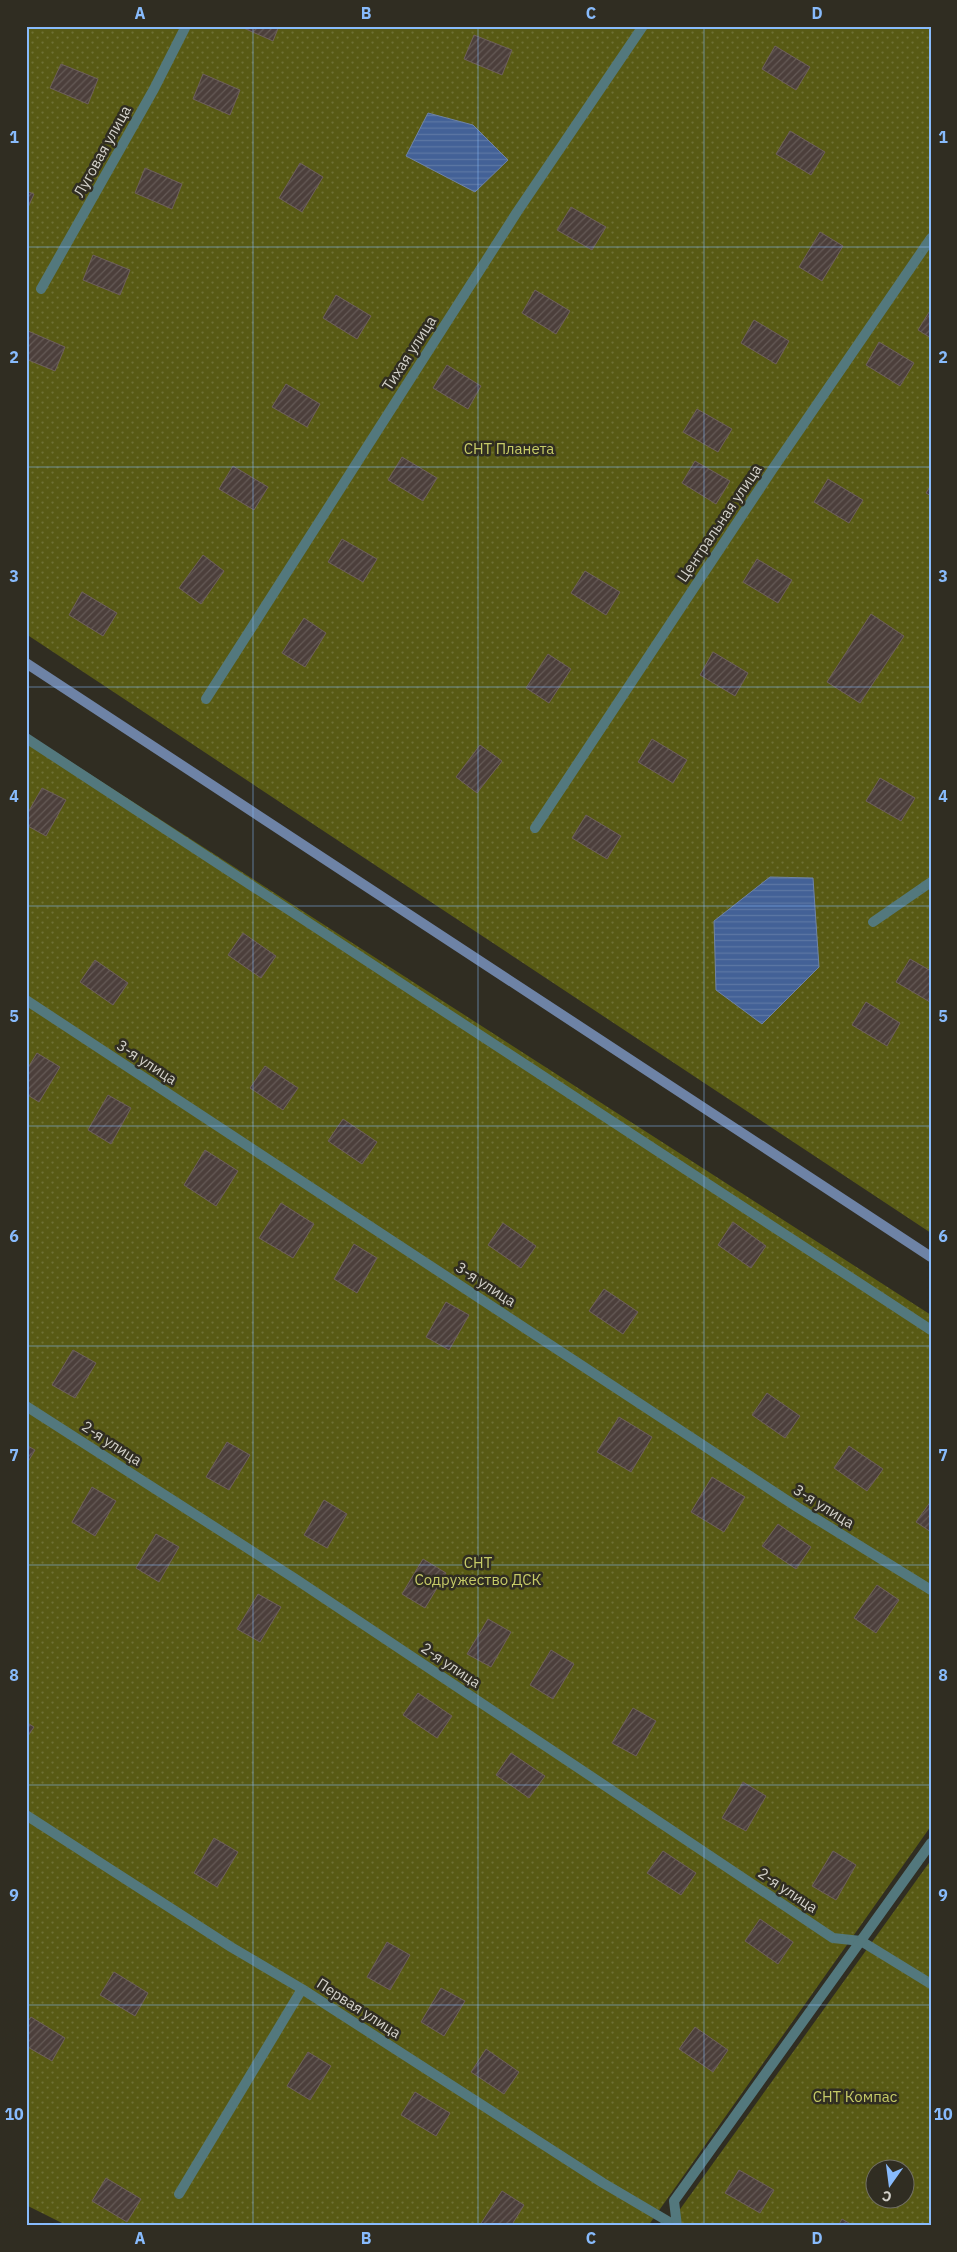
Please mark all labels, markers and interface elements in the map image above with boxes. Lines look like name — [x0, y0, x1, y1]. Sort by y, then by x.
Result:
text: A — [135, 3, 146, 23]
text: B — [361, 3, 372, 23]
text: C — [586, 3, 596, 23]
text: D — [811, 3, 823, 23]
street label: Луговая улица — [69, 102, 135, 200]
text: 1 — [9, 127, 19, 147]
text: 1 — [938, 127, 948, 147]
street label: Тихая улица — [378, 312, 440, 394]
text: 2 — [9, 347, 19, 367]
text: 2 — [938, 347, 948, 367]
park label: СНТ Планета — [464, 439, 554, 458]
street label: Центральная улица — [673, 460, 765, 586]
text: 3 — [9, 566, 19, 586]
text: 3 — [938, 566, 948, 586]
text: 4 — [9, 786, 19, 806]
text: 4 — [938, 786, 948, 806]
text: 5 — [9, 1006, 19, 1026]
text: 5 — [938, 1006, 948, 1026]
street label: 3-я улица — [113, 1035, 181, 1089]
text: 6 — [9, 1226, 19, 1246]
text: 6 — [938, 1226, 948, 1246]
street label: 3-я улица — [452, 1257, 520, 1311]
street label: 2-я улица — [78, 1416, 146, 1470]
text: 7 — [9, 1445, 19, 1465]
text: 7 — [938, 1445, 948, 1465]
street label: 3-я улица — [790, 1480, 858, 1532]
park label: СНТ Содружество ДСК — [414, 1553, 542, 1589]
street label: 2-я улица — [417, 1638, 485, 1692]
text: 8 — [9, 1665, 19, 1685]
text: 8 — [938, 1665, 948, 1685]
street label: 2-я улица — [754, 1863, 822, 1917]
text: 9 — [9, 1885, 19, 1905]
text: 9 — [938, 1885, 948, 1905]
street label: Первая улица — [313, 1974, 405, 2042]
park label: СНТ Компас — [813, 2087, 898, 2106]
text: 10 — [4, 2104, 24, 2124]
text: 10 — [933, 2104, 953, 2124]
north arrow — [864, 2160, 914, 2210]
text: С — [880, 2187, 893, 2206]
text: A — [135, 2228, 146, 2248]
text: B — [361, 2228, 372, 2248]
text: C — [586, 2228, 596, 2248]
text: D — [811, 2228, 823, 2248]

